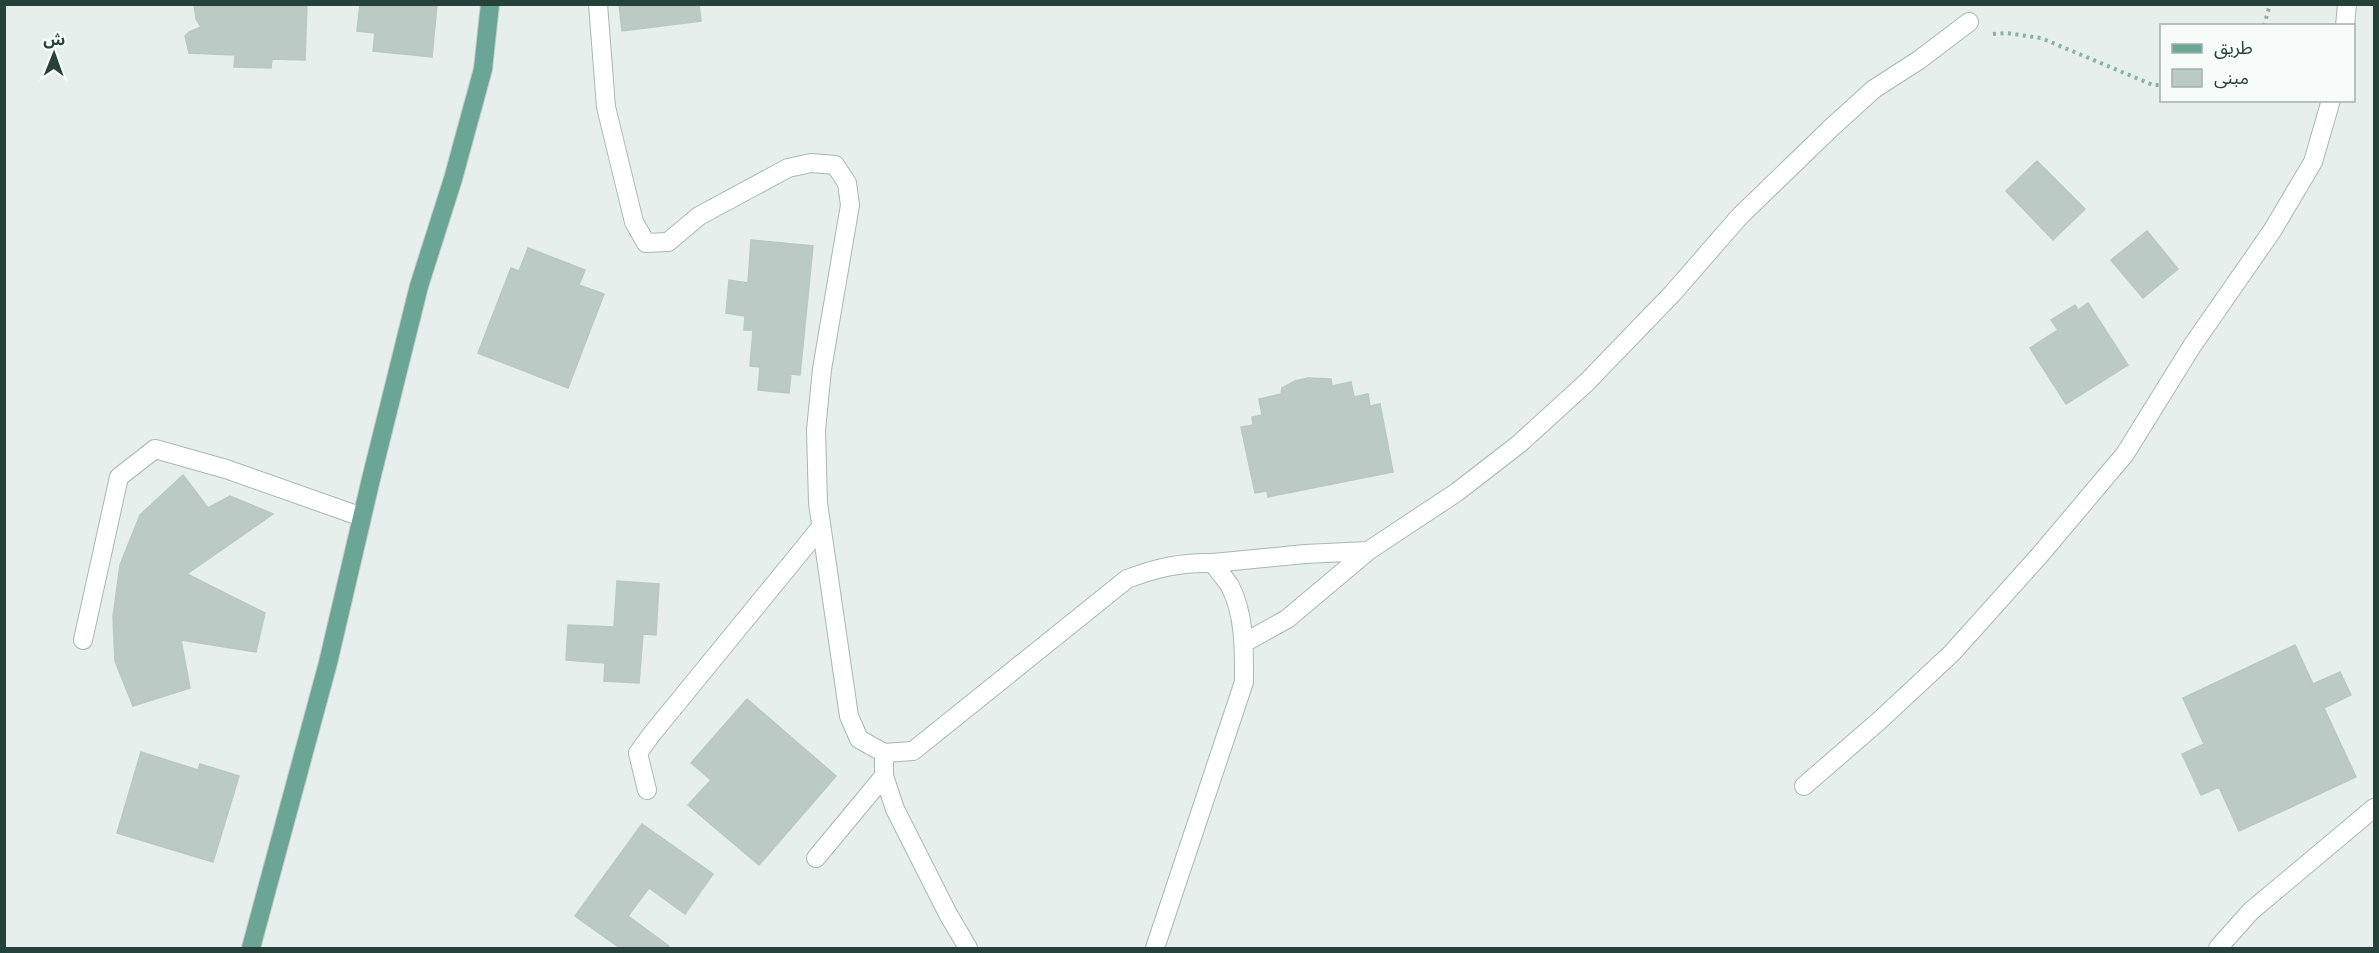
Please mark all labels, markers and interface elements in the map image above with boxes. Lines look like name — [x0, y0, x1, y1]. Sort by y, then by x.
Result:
north arrow — [24, 24, 84, 84]
legend — [2160, 24, 2355, 102]
text: ش — [43, 29, 65, 49]
text: طريق — [2214, 36, 2253, 59]
text: مبنى — [2214, 66, 2249, 89]

